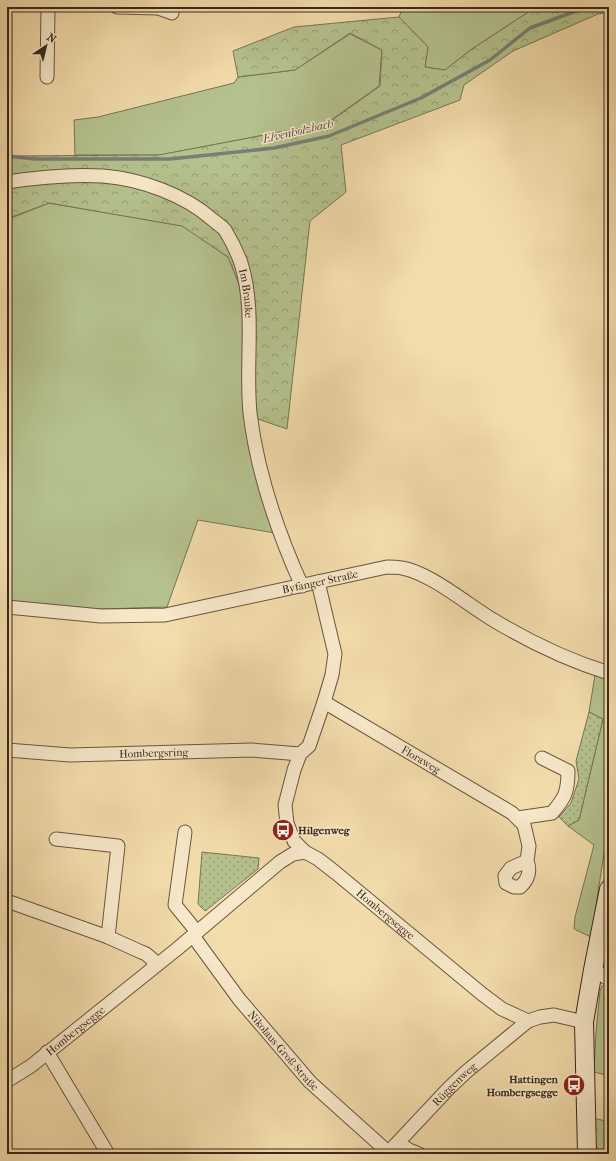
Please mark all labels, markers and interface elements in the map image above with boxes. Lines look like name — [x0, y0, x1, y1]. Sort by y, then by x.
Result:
north arrow — [26, 26, 66, 66]
text: N — [44, 30, 59, 46]
water label: Elvenholzbach — [260, 116, 335, 146]
street label: Im Brauke — [236, 267, 256, 319]
street label: Byfanger Straße — [281, 567, 360, 596]
street label: Floraweg — [399, 743, 443, 776]
street label: Hombergsring — [119, 745, 189, 760]
bus stop icon: Hilgenweg — [270, 817, 296, 843]
place label: Hilgenweg — [298, 824, 351, 837]
street label: Hombergsegge — [354, 886, 418, 942]
street label: Hombergsegge — [43, 1003, 108, 1058]
street label: Nikolaus-Groß-Straße — [245, 1008, 322, 1094]
street label: Rüggenweg — [429, 1060, 479, 1108]
bus stop icon: Hattingen Hombergsegge — [561, 1072, 587, 1098]
place label: Hattingen Hombergsegge — [486, 1073, 559, 1099]

